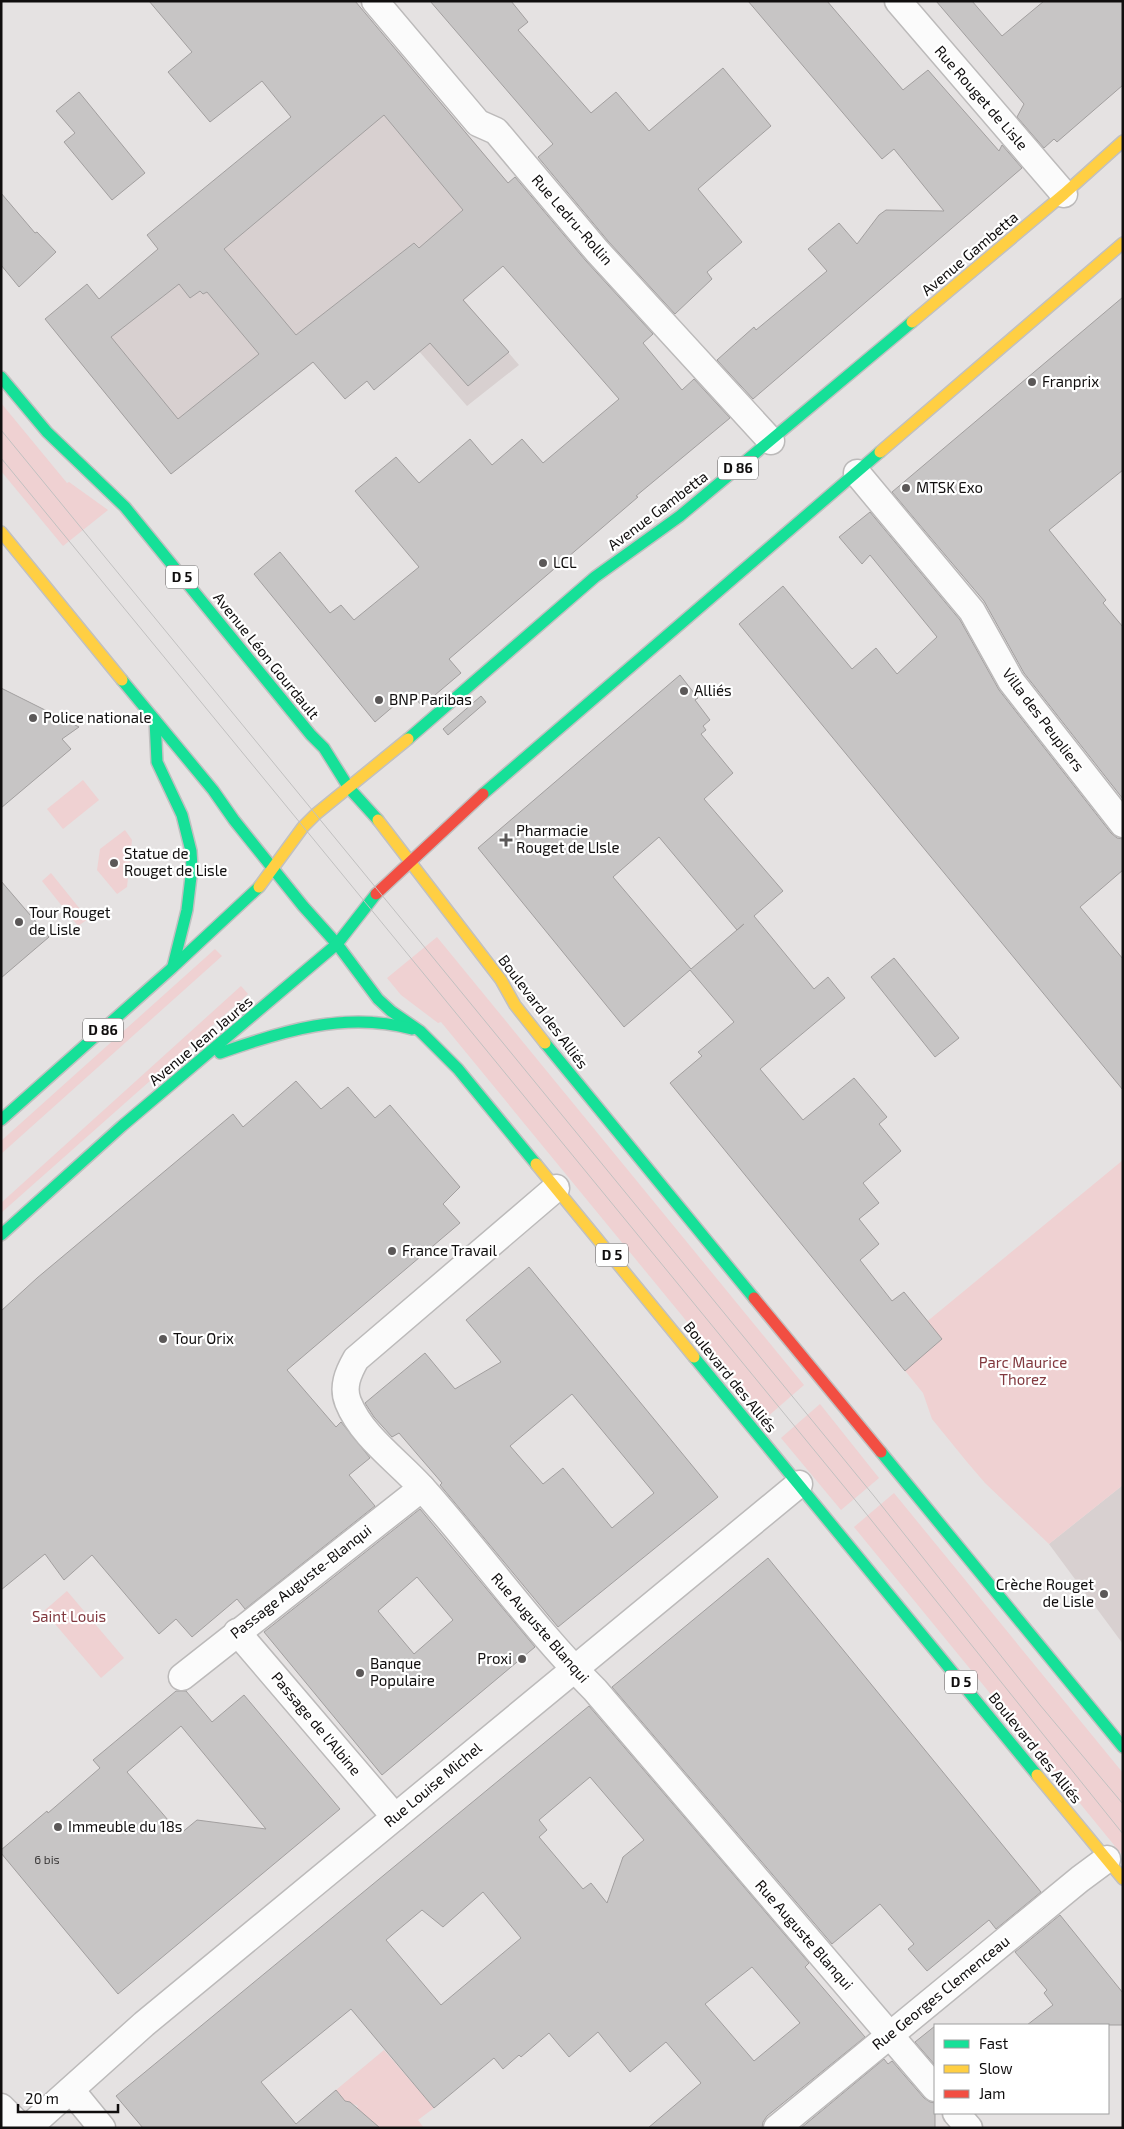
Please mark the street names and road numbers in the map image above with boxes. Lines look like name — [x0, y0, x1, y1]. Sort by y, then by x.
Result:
street label: Rue Rouget de Lisle — [932, 41, 1032, 153]
street label: Rue Ledru-Rollin — [529, 170, 617, 268]
street label: Avenue Gambetta — [917, 208, 1021, 299]
road number: D 86 — [718, 456, 758, 479]
street label: Avenue Gambetta — [604, 467, 711, 554]
road number: D 5 — [166, 566, 198, 588]
street label: Avenue Léon Gourdault — [210, 588, 324, 723]
street label: Villa des Peupliers — [999, 664, 1089, 775]
street label: Boulevard des Alliés — [495, 951, 592, 1072]
street label: Avenue Jean Jaurès — [145, 992, 256, 1089]
road number: D 86 — [83, 1018, 123, 1042]
road number: D 5 — [596, 1244, 628, 1266]
street label: Boulevard des Alliés — [680, 1317, 781, 1436]
street label: Passage Auguste-Blanqui — [226, 1520, 375, 1642]
street label: Rue Auguste Blanqui — [488, 1569, 593, 1686]
street label: Passage de l'Albine — [268, 1668, 365, 1779]
road number: D 5 — [945, 1670, 977, 1694]
street label: Boulevard des Alliés — [985, 1688, 1086, 1807]
street label: Rue Louise Michel — [380, 1738, 485, 1830]
street label: Rue Auguste Blanqui — [752, 1876, 857, 1993]
street label: Rue Georges Clemenceau — [868, 1931, 1013, 2053]

